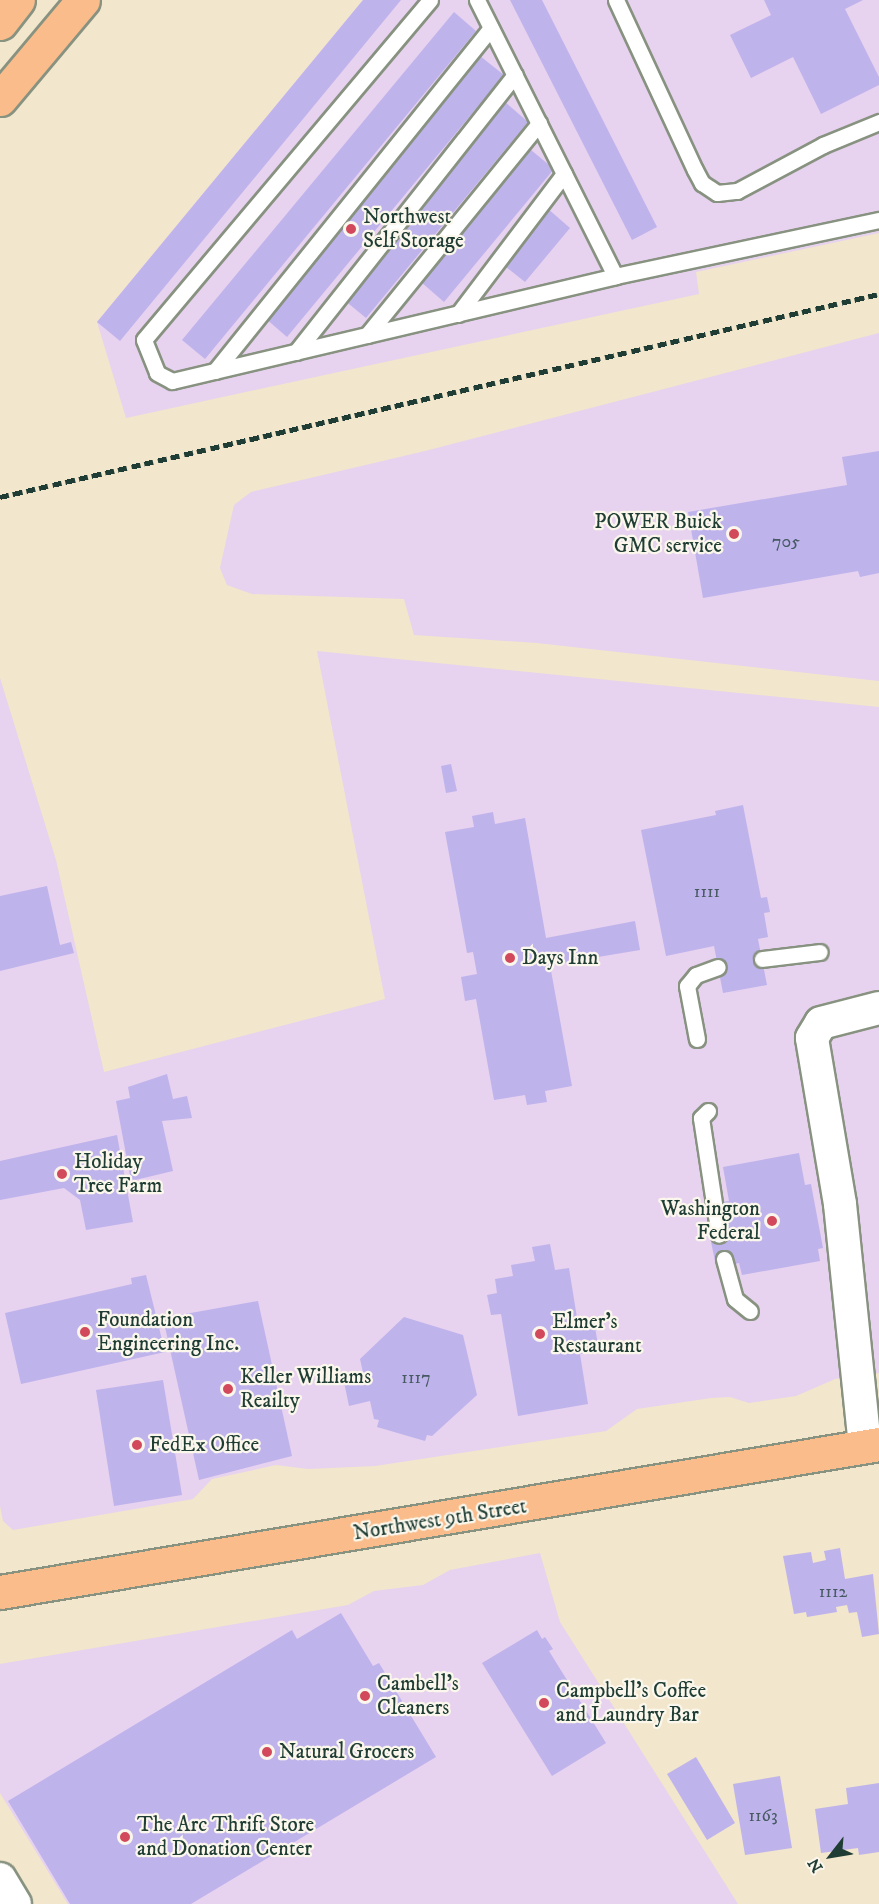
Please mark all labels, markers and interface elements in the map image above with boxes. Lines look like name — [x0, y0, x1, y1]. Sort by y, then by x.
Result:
place label: Northwest Self Storage — [363, 204, 464, 254]
marker: Northwest Self Storage — [344, 222, 358, 236]
place label: POWER Buick GMC service — [594, 509, 722, 559]
marker: POWER Buick GMC service — [727, 527, 741, 541]
house number: 705 — [772, 531, 800, 553]
house number: 1111 — [694, 881, 720, 903]
place label: Days Inn — [522, 945, 599, 971]
marker: Days Inn — [503, 951, 517, 965]
place label: Holiday Tree Farm — [74, 1149, 162, 1199]
marker: Holiday Tree Farm — [55, 1167, 69, 1181]
place label: Washington Federal — [661, 1196, 760, 1246]
marker: Washington Federal — [765, 1214, 779, 1228]
place label: Foundation Engineering Inc. — [97, 1307, 239, 1357]
place label: Elmer's Restaurant — [552, 1309, 642, 1359]
marker: Foundation Engineering Inc. — [78, 1325, 92, 1339]
marker: Elmer's Restaurant — [533, 1327, 547, 1341]
place label: Keller Williams Reailty — [240, 1364, 371, 1414]
house number: 1117 — [401, 1367, 431, 1389]
marker: Keller Williams Reailty — [221, 1382, 235, 1396]
place label: FedEx Office — [149, 1432, 259, 1458]
marker: FedEx Office — [130, 1438, 144, 1452]
street label: Northwest 9th Street — [352, 1494, 528, 1546]
house number: 1112 — [819, 1581, 847, 1603]
place label: Cambell's Cleaners — [377, 1671, 459, 1721]
place label: Campbell's Coffee and Laundry Bar — [556, 1678, 706, 1728]
marker: Cambell's Cleaners — [358, 1689, 372, 1703]
marker: Campbell's Coffee and Laundry Bar — [537, 1696, 551, 1710]
place label: Natural Grocers — [279, 1739, 414, 1765]
marker: Natural Grocers — [260, 1745, 274, 1759]
house number: 1163 — [748, 1805, 778, 1827]
place label: The Arc Thrift Store and Donation Center — [137, 1812, 314, 1862]
north arrow — [801, 1826, 861, 1886]
marker: The Arc Thrift Store and Donation Center — [118, 1830, 132, 1844]
text: N — [804, 1854, 828, 1876]

